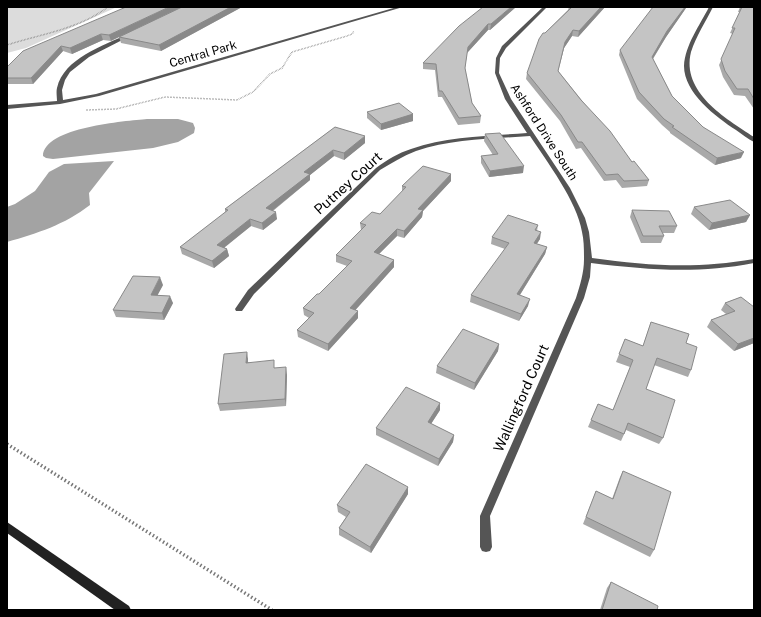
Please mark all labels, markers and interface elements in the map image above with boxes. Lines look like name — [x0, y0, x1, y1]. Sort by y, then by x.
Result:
street label: Central Park — [168, 38, 239, 70]
street label: Ashford Drive South — [508, 81, 580, 183]
street label: Putney Court — [311, 148, 385, 218]
street label: Wallingford Court — [490, 342, 552, 454]

